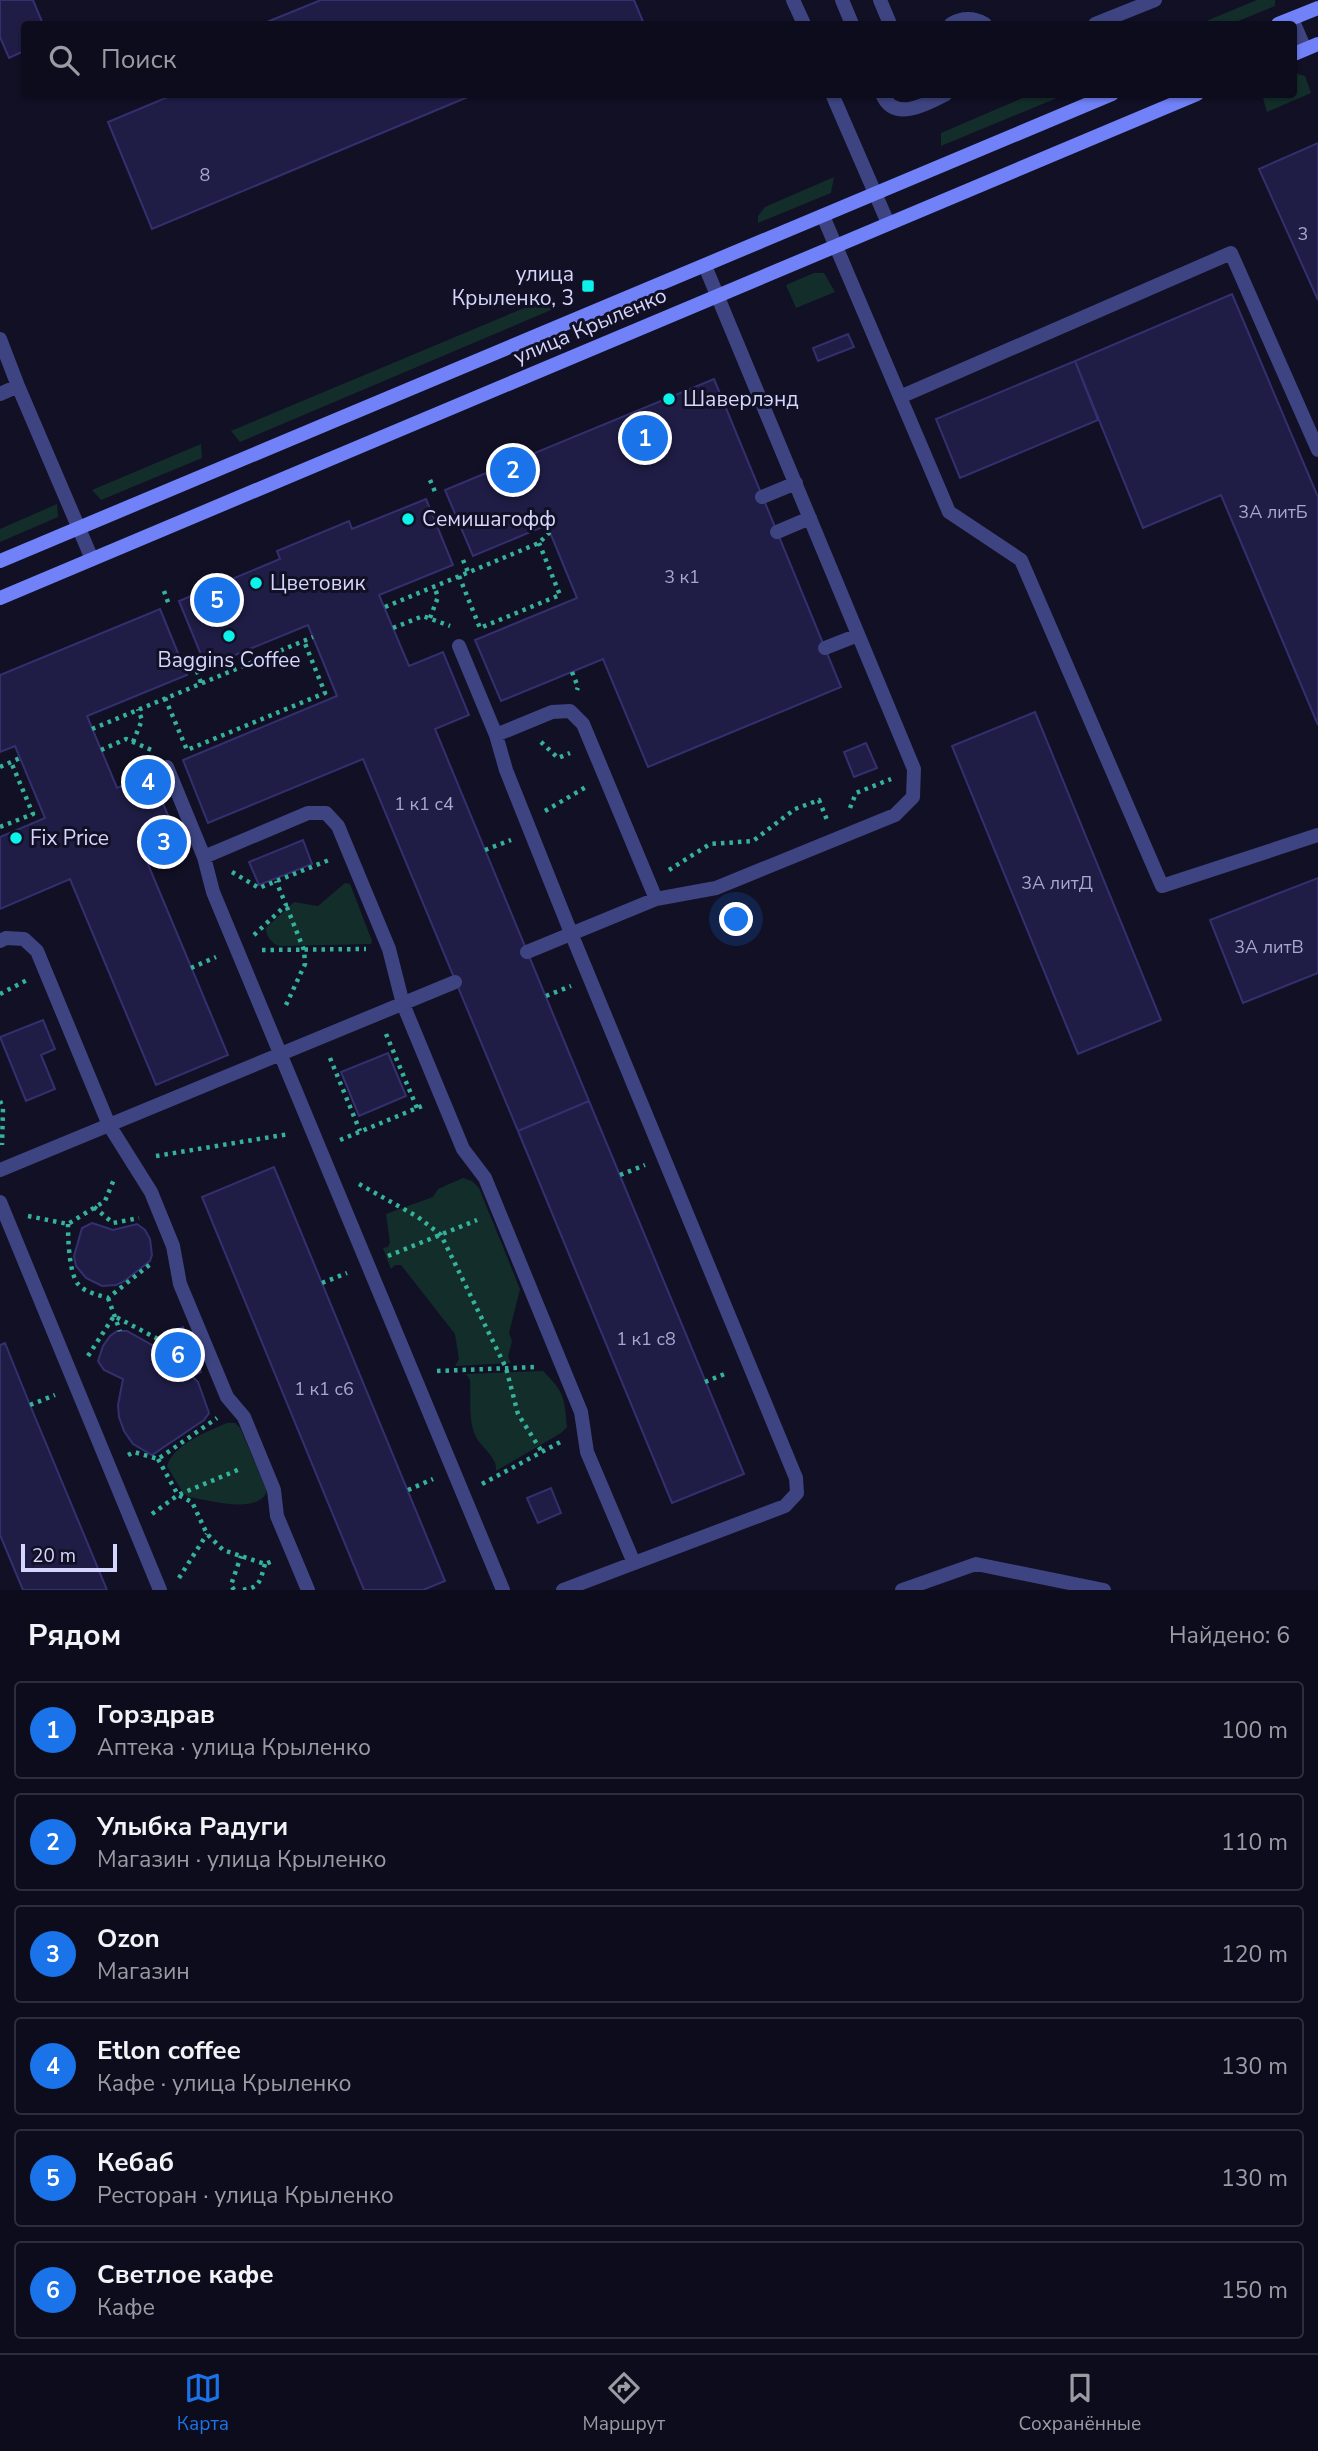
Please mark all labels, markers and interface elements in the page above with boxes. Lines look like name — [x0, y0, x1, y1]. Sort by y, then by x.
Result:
search box — [21, 21, 1297, 98]
icon: search — [45, 41, 83, 79]
text: Поиск — [101, 42, 177, 77]
house number: 8 — [200, 163, 210, 187]
house number: 3 — [1298, 222, 1308, 246]
place label: улица Крыленко, 3 — [452, 260, 574, 312]
marker: улица Крыленко, 3 — [580, 278, 596, 294]
street label: улица Крыленко — [509, 281, 671, 371]
place label: Шаверлэнд — [683, 385, 799, 413]
marker: Шаверлэнд — [661, 391, 677, 407]
pin: 1 — [622, 412, 668, 464]
pin: 2 — [490, 444, 536, 496]
house number: 3А литБ — [1238, 500, 1308, 524]
place label: Семишагофф — [422, 505, 556, 533]
marker: Семишагофф — [400, 511, 416, 527]
house number: 3 к1 — [664, 565, 700, 589]
place label: Цветовик — [270, 569, 366, 597]
pin: 5 — [194, 574, 240, 626]
marker: Цветовик — [248, 575, 264, 591]
marker: Baggins Coffee — [221, 628, 237, 644]
place label: Baggins Coffee — [158, 646, 300, 674]
pin: 4 — [125, 756, 171, 808]
house number: 1 к1 с4 — [394, 792, 454, 816]
pin: 3 — [141, 816, 187, 868]
place label: Fix Price — [30, 824, 109, 852]
marker: Fix Price — [8, 830, 24, 846]
house number: 3А литД — [1021, 871, 1093, 895]
your location — [719, 902, 753, 936]
house number: 3А литВ — [1234, 935, 1304, 959]
house number: 1 к1 с8 — [616, 1327, 676, 1351]
pin: 6 — [155, 1329, 201, 1381]
house number: 1 к1 с6 — [294, 1377, 354, 1401]
scale bar — [21, 1541, 117, 1573]
text: 20 m — [32, 1543, 76, 1569]
text: Рядом — [28, 1615, 121, 1656]
text: Найдено: 6 — [1169, 1620, 1290, 1651]
text: Горздрав — [97, 1697, 215, 1732]
text: 1 — [46, 1715, 60, 1746]
text: 100 m — [1221, 1715, 1288, 1746]
text: Аптека · улица Крыленко — [97, 1732, 371, 1763]
text: Улыбка Радуги — [97, 1809, 288, 1844]
text: 2 — [46, 1827, 60, 1858]
text: 110 m — [1221, 1827, 1288, 1858]
text: Магазин · улица Крыленко — [97, 1844, 386, 1875]
text: Ozon — [97, 1921, 160, 1956]
text: 3 — [46, 1939, 60, 1970]
text: 120 m — [1221, 1939, 1288, 1970]
text: Магазин — [97, 1956, 190, 1987]
text: Etlon coffee — [97, 2033, 241, 2068]
text: 4 — [46, 2051, 60, 2082]
text: 130 m — [1221, 2051, 1288, 2082]
text: Кафе · улица Крыленко — [97, 2068, 351, 2099]
text: Кебаб — [97, 2145, 174, 2180]
text: 5 — [46, 2163, 60, 2194]
text: 130 m — [1221, 2163, 1288, 2194]
text: Ресторан · улица Крыленко — [97, 2180, 394, 2211]
text: Светлое кафе — [97, 2257, 274, 2292]
text: 6 — [46, 2275, 60, 2306]
text: 150 m — [1221, 2275, 1288, 2306]
text: Кафе — [97, 2292, 155, 2323]
tab: Карта — [177, 2369, 229, 2437]
tab: Маршрут — [583, 2369, 665, 2437]
tab: Сохранённые — [1019, 2369, 1141, 2437]

